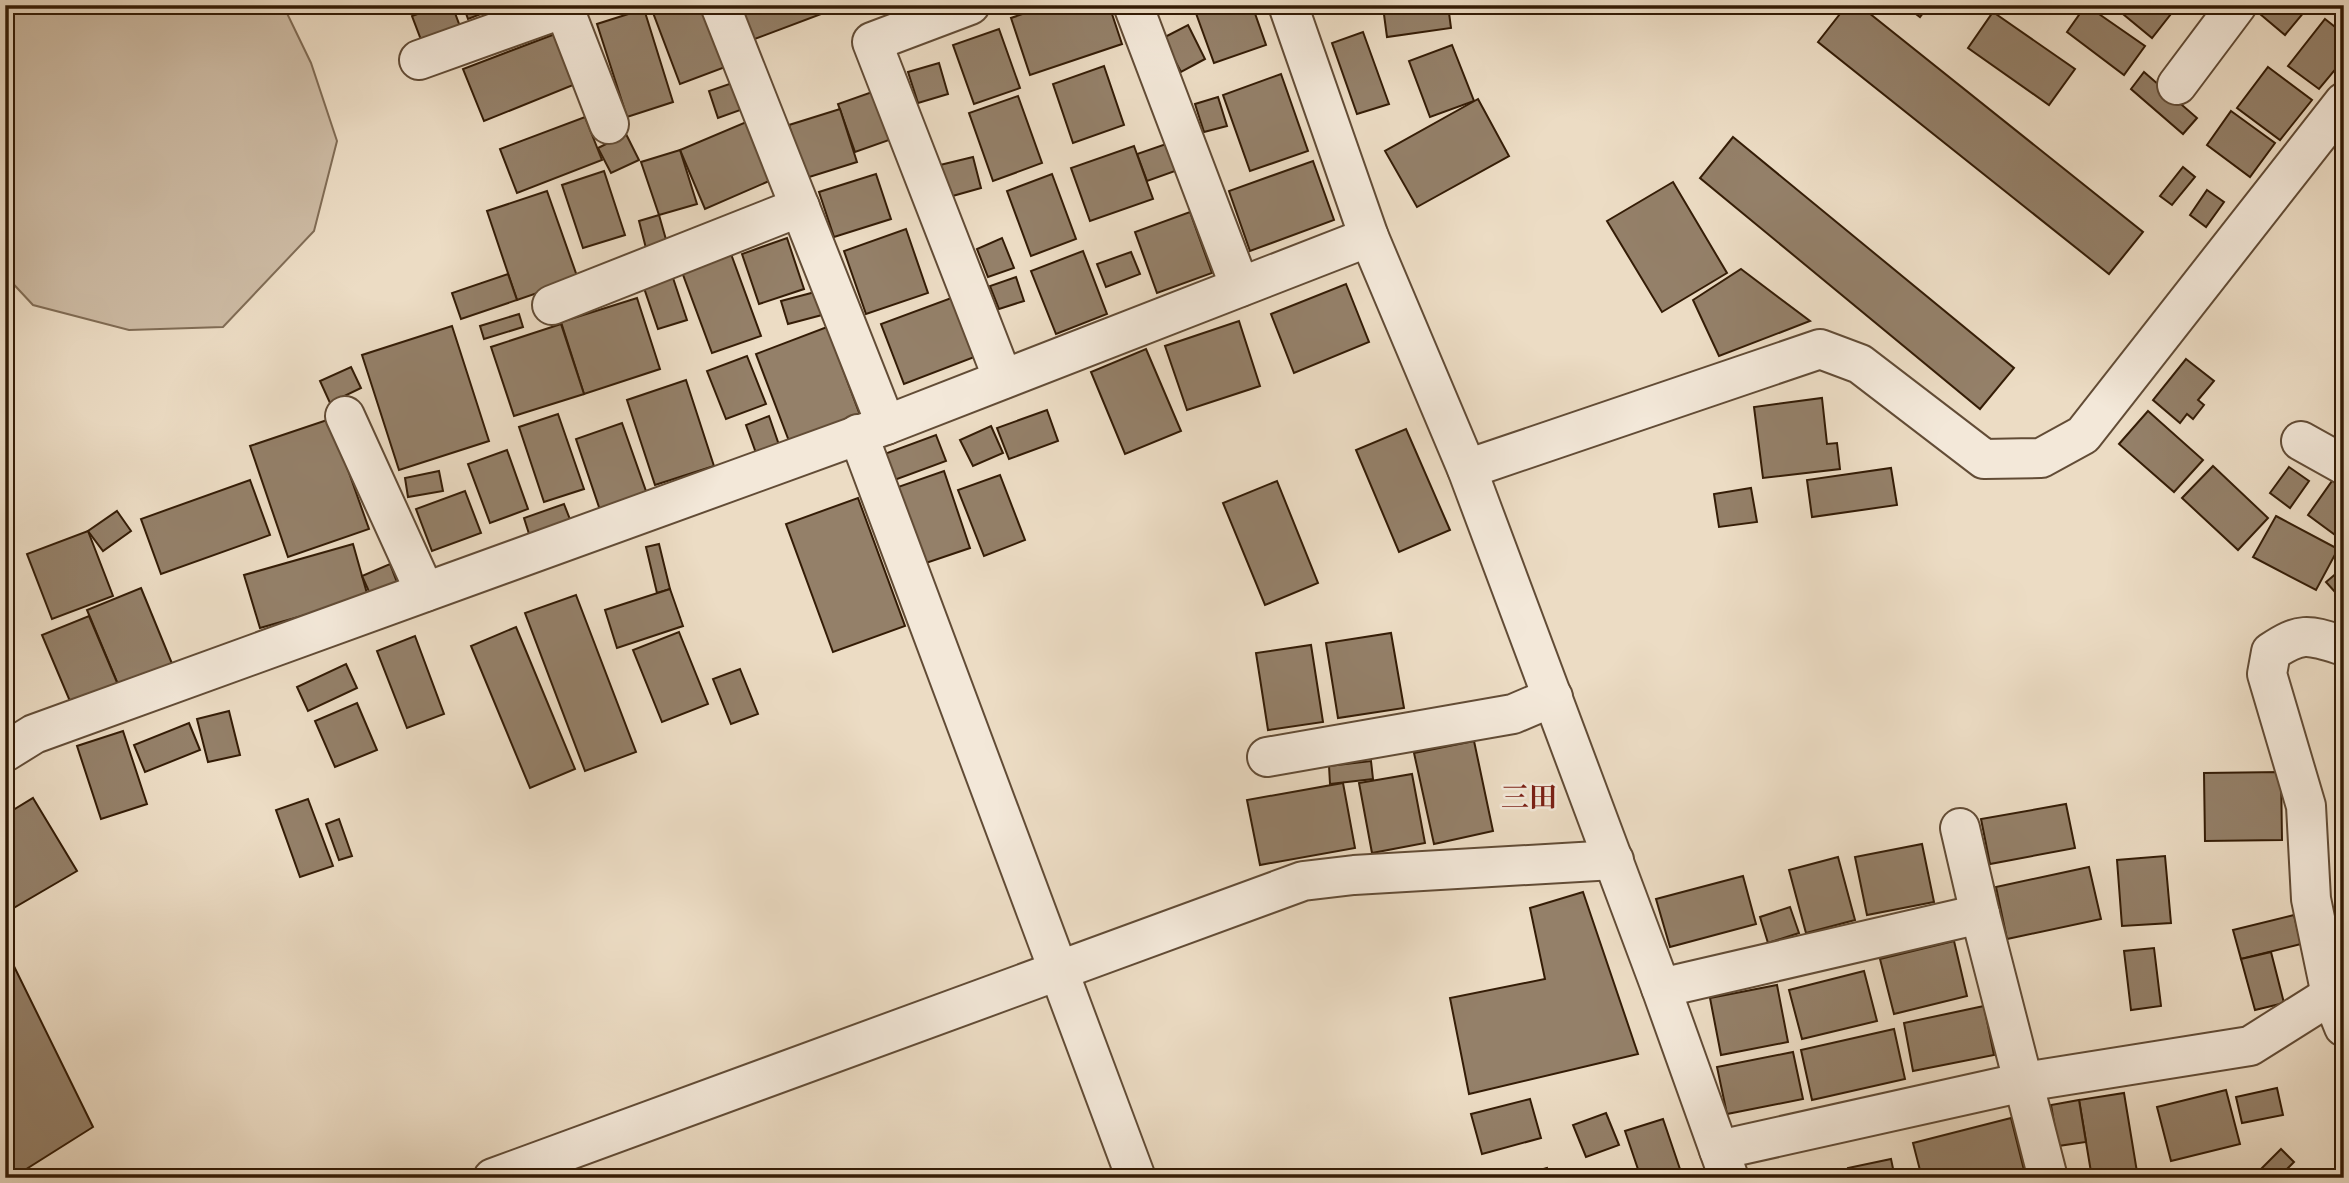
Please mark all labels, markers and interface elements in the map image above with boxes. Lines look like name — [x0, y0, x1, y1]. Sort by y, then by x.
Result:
district label: 三田 — [1501, 780, 1557, 815]

